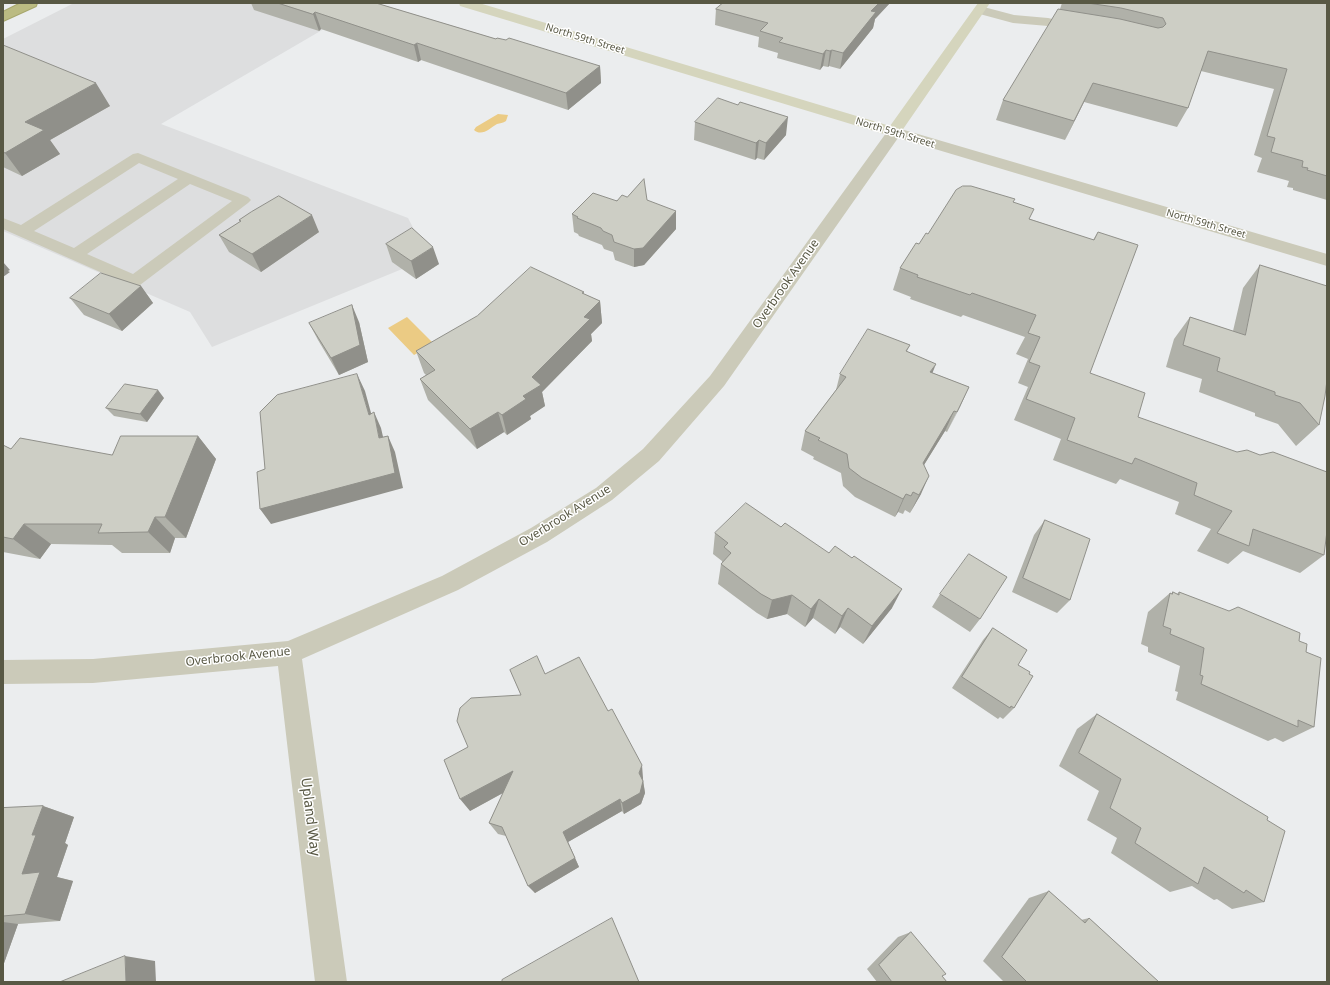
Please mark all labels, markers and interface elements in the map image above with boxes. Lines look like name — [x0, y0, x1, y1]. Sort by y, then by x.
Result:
street label: North 59th Street — [544, 21, 626, 57]
street label: North 59th Street — [854, 115, 936, 151]
street label: North 59th Street — [1165, 207, 1247, 241]
street label: Overbrook Avenue — [750, 237, 822, 331]
street label: Overbrook Avenue — [516, 482, 614, 550]
street label: Overbrook Avenue — [185, 644, 291, 670]
street label: Upland Way — [297, 777, 323, 857]

